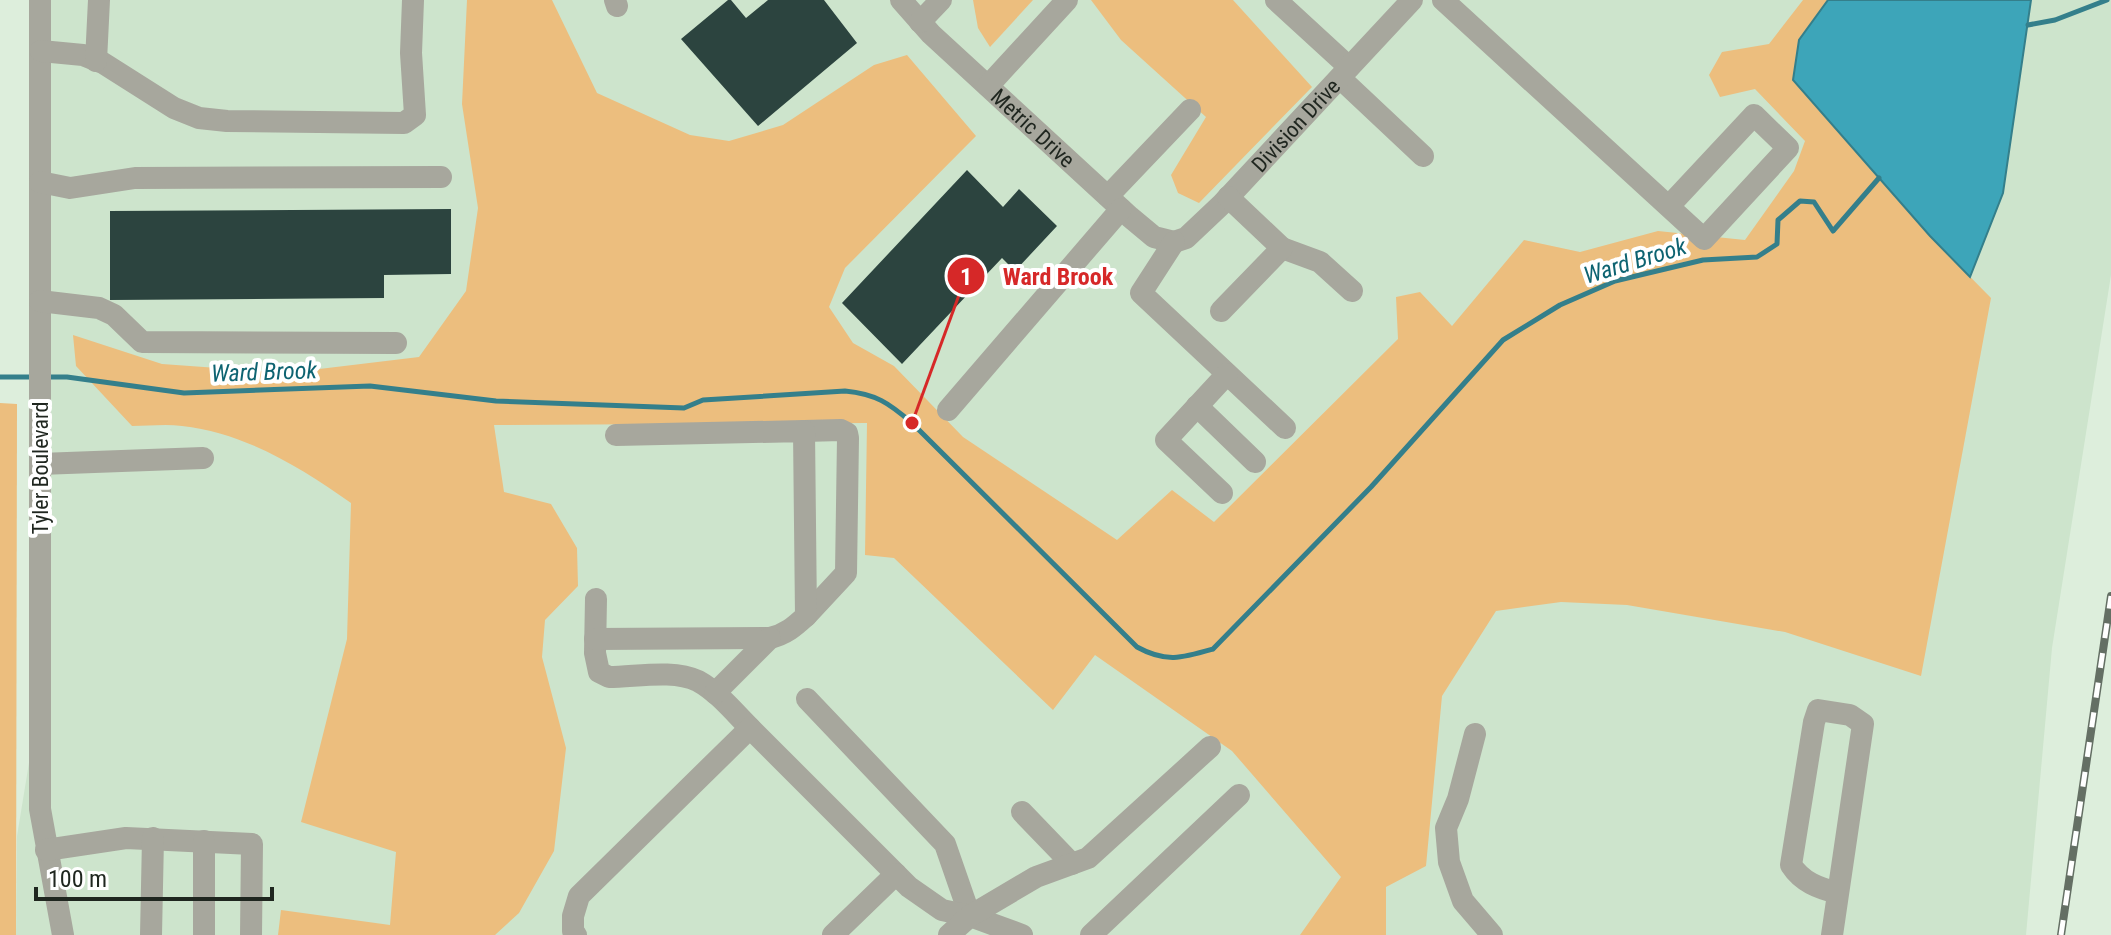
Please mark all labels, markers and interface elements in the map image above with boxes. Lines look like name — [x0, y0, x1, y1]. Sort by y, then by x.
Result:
street label: Division Drive — [1246, 73, 1345, 177]
street label: Metric Drive — [986, 83, 1080, 172]
water label: Ward Brook — [1580, 232, 1690, 290]
callout: Ward Brook — [946, 252, 1129, 300]
text: 1 — [960, 263, 972, 291]
text: Ward Brook — [1003, 263, 1114, 291]
water label: Ward Brook — [211, 356, 318, 388]
street label: Tyler Boulevard — [28, 401, 53, 535]
scale bar — [36, 851, 272, 901]
text: 100 m — [48, 865, 107, 893]

